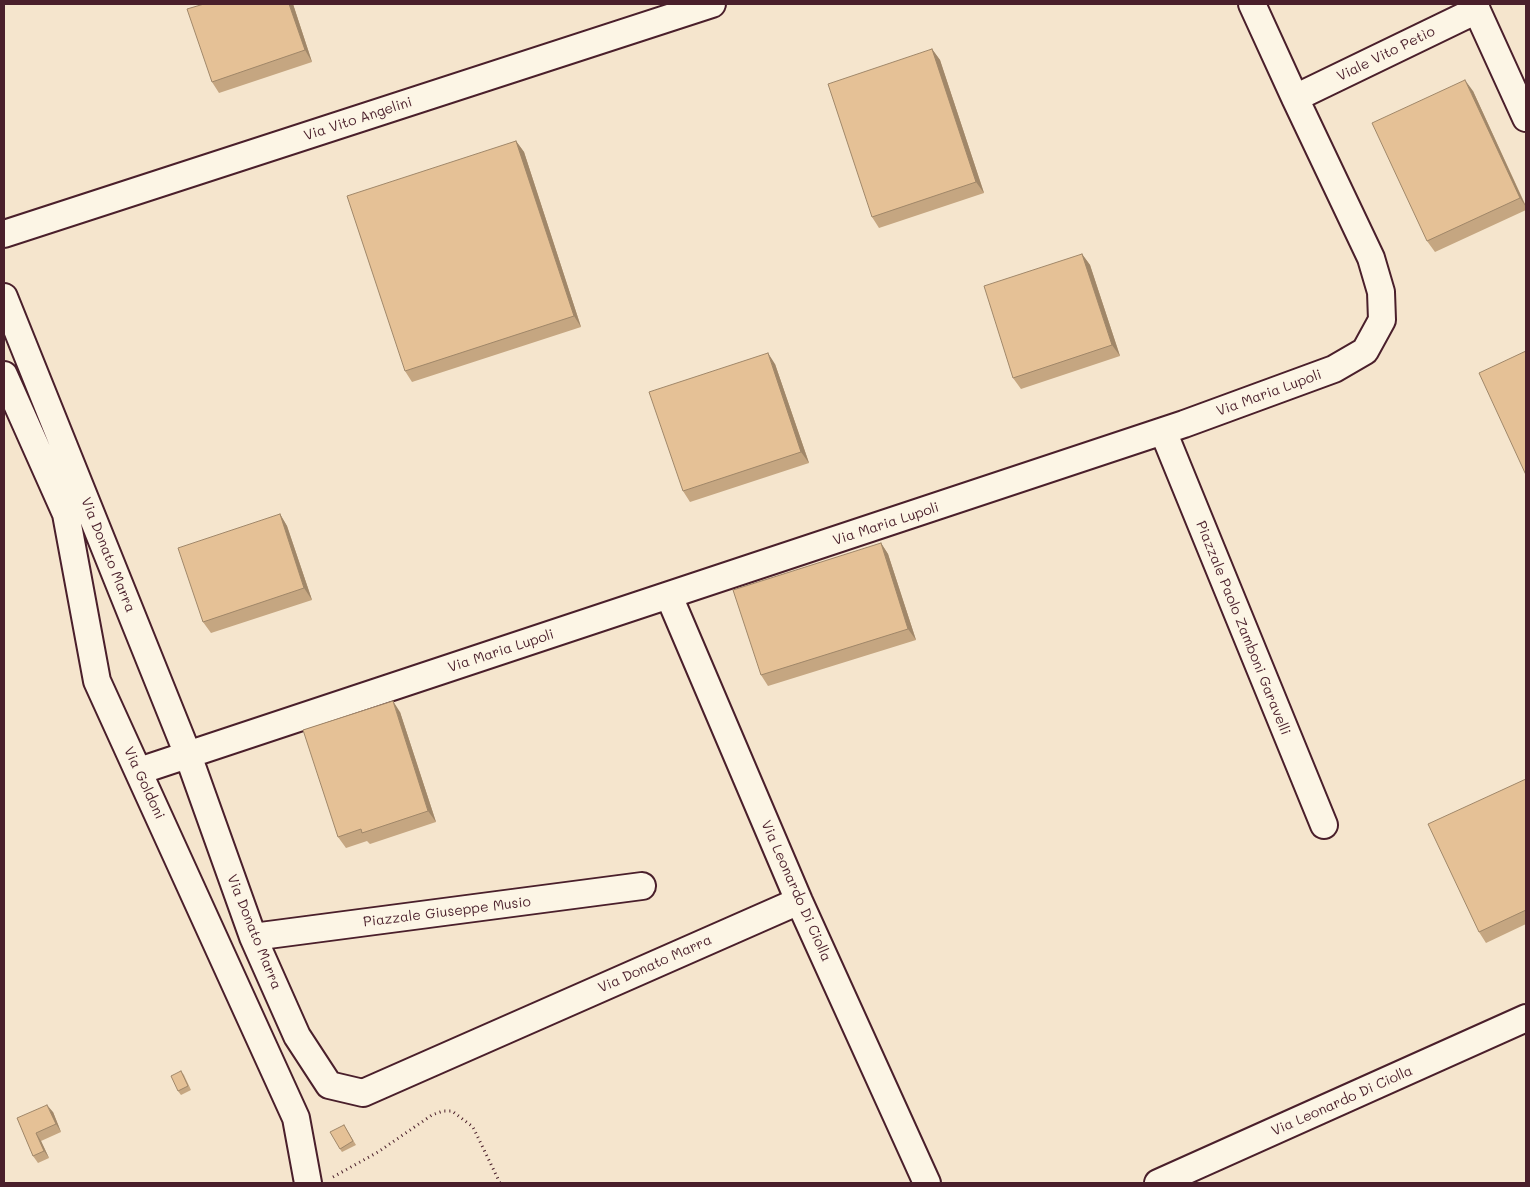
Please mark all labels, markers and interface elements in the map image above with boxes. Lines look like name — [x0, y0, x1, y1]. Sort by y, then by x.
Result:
street label: Viale Vito Petìo — [1334, 23, 1438, 85]
street label: Via Vito Angelini — [302, 94, 414, 144]
street label: Via Maria Lupoli — [1214, 366, 1324, 420]
street label: Via Donato Marra — [77, 495, 139, 615]
street label: Via Maria Lupoli — [831, 499, 941, 549]
street label: Piazzale Paolo Zamboni Garavelli — [1192, 518, 1294, 738]
street label: Via Maria Lupoli — [446, 626, 556, 676]
street label: Via Goldoni — [120, 744, 168, 822]
street label: Via Leonardo Di Ciolla — [757, 818, 835, 964]
street label: Via Donato Marra — [223, 872, 285, 992]
street label: Piazzale Giuseppe Musio — [362, 893, 532, 931]
street label: Via Donato Marra — [596, 931, 714, 997]
street label: Via Leonardo Di Ciolla — [1269, 1062, 1415, 1140]

